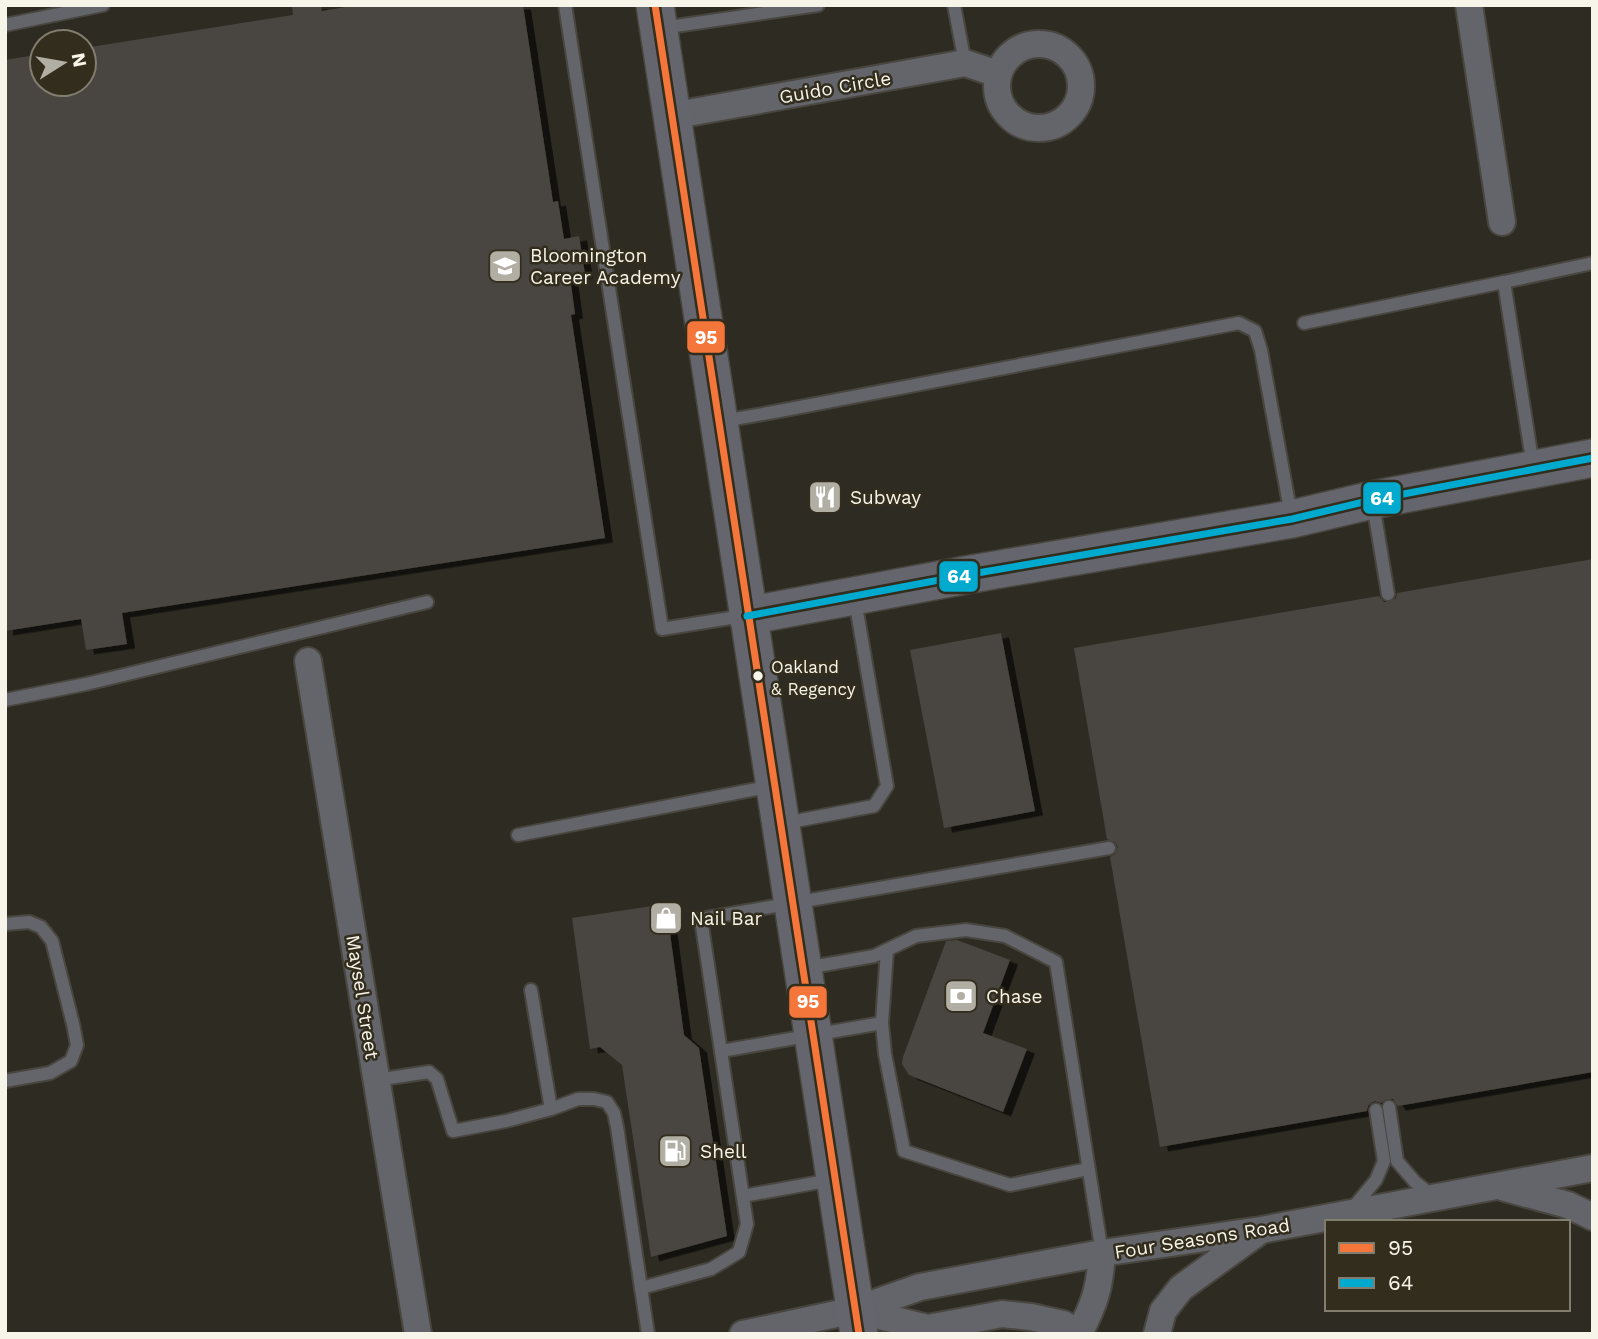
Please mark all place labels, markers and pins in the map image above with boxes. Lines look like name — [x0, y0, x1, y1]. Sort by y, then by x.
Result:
place label: Bloomington Career Academy — [530, 244, 681, 289]
school or university icon: Bloomington Career Academy — [486, 247, 524, 285]
restaurant icon: Subway — [806, 478, 844, 516]
place label: Subway — [850, 486, 921, 509]
place label: Oakland & Regency — [771, 657, 856, 699]
marker: Oakland & Regency — [751, 669, 765, 683]
shop icon: Nail Bar — [647, 899, 685, 937]
place label: Nail Bar — [690, 907, 762, 930]
bank icon: Chase — [942, 977, 980, 1015]
place label: Chase — [986, 985, 1043, 1008]
fuel station icon: Shell — [656, 1132, 694, 1170]
place label: Shell — [700, 1140, 747, 1163]

